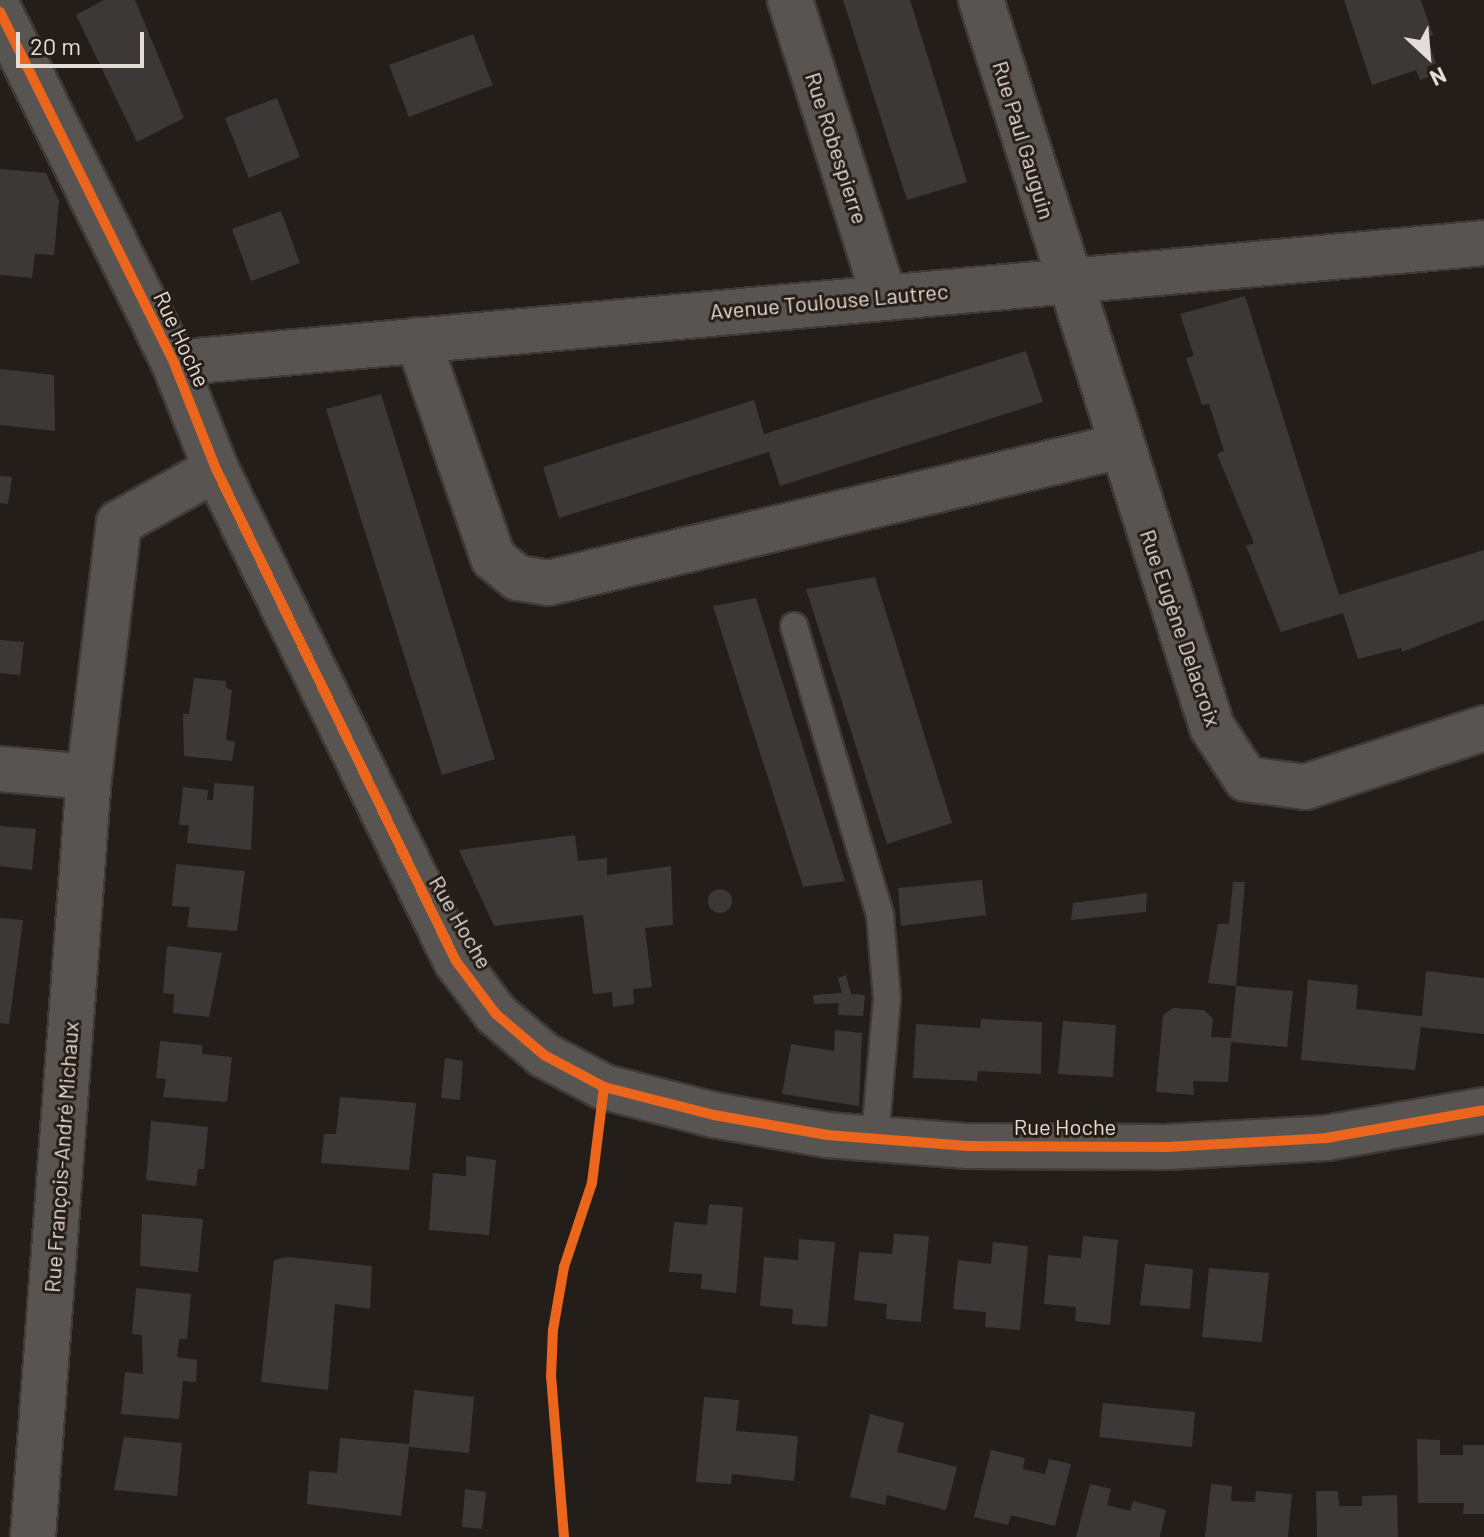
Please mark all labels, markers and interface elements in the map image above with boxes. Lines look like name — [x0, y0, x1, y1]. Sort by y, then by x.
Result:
scale bar — [20, 16, 148, 66]
north arrow — [1388, 16, 1468, 96]
text: 20 m — [30, 31, 81, 60]
street label: Rue Paul Gauguin — [987, 58, 1061, 222]
text: N — [1426, 63, 1451, 92]
street label: Rue Robespierre — [800, 69, 874, 227]
street label: Avenue Toulouse Lautrec — [709, 277, 949, 325]
street label: Rue Hoche — [148, 287, 216, 391]
street label: Rue Eugène Delacroix — [1135, 526, 1227, 730]
street label: Rue Hoche — [424, 871, 498, 973]
street label: Rue François-André Michaux — [38, 1020, 84, 1294]
street label: Rue Hoche — [1014, 1114, 1116, 1140]

